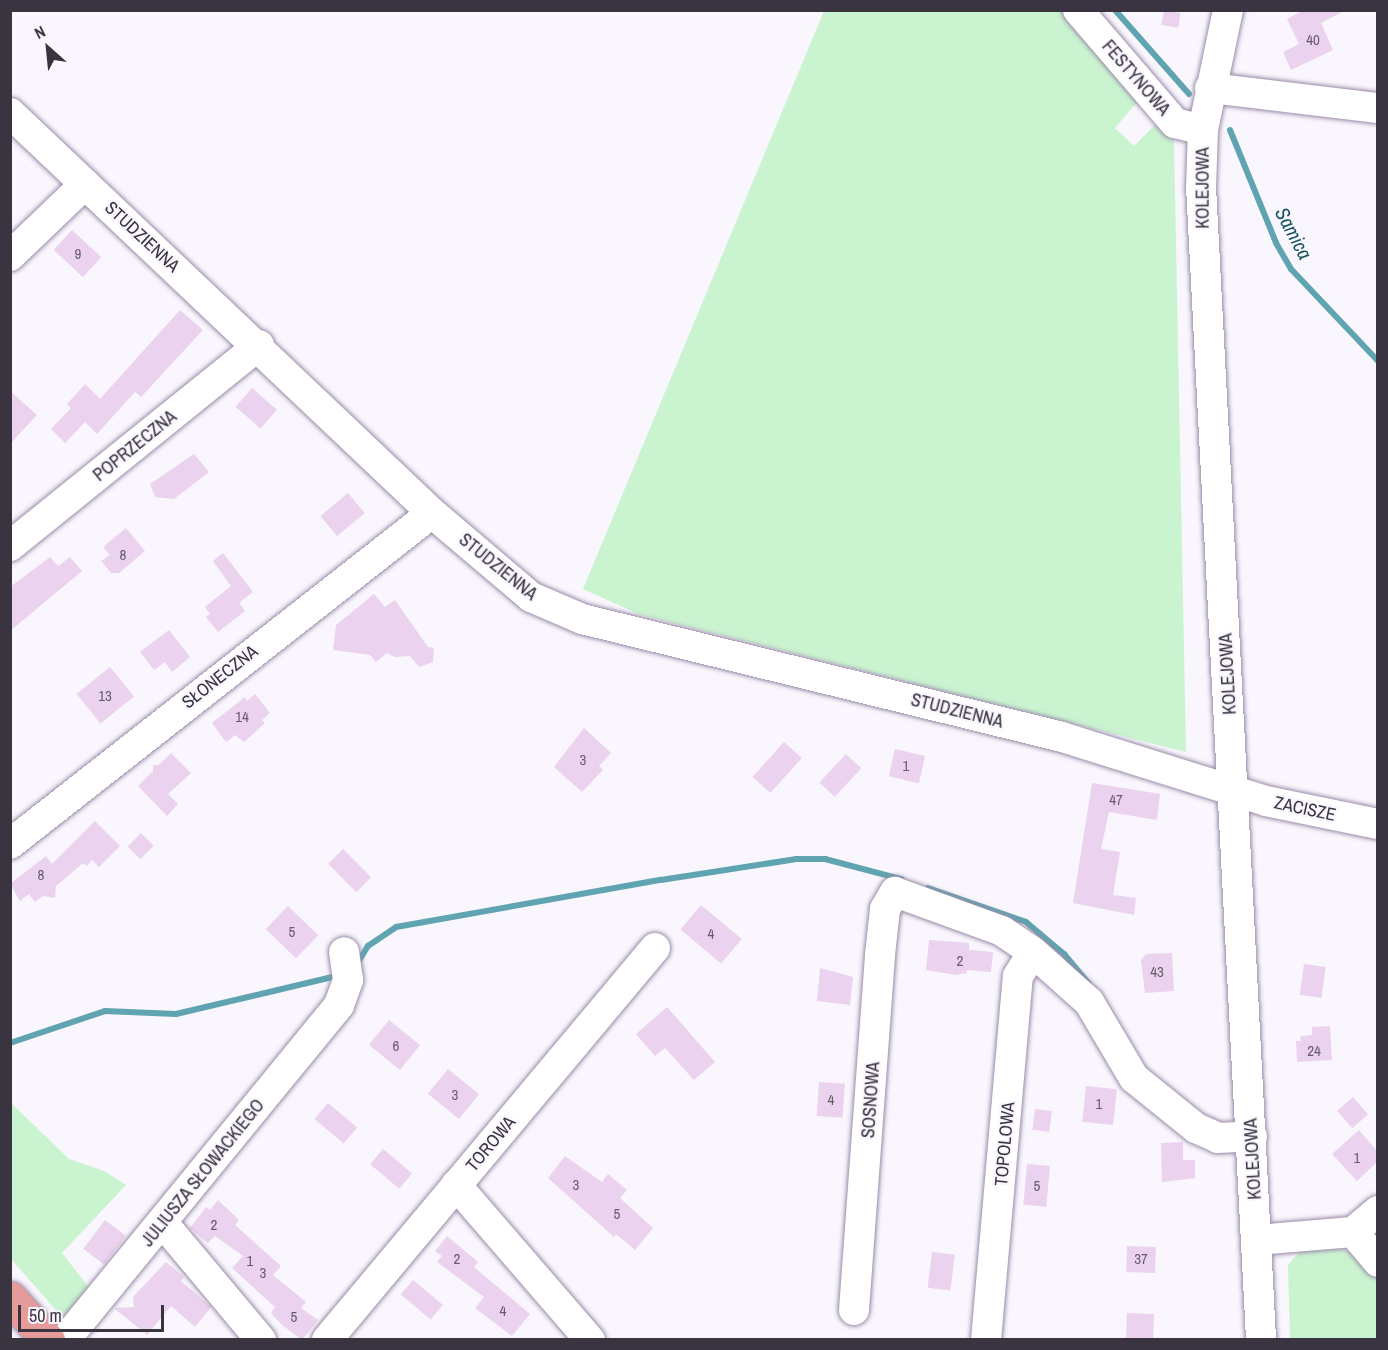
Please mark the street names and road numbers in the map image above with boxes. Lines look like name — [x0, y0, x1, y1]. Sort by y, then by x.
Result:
street label: FESTYNOWA — [1097, 36, 1175, 120]
street label: KOLEJOWA — [1192, 147, 1214, 229]
street label: STUDZIENNA — [100, 197, 184, 277]
street label: POPRZECZNA — [89, 406, 181, 486]
street label: STUDZIENNA — [455, 529, 541, 605]
street label: KOLEJOWA — [1215, 633, 1241, 715]
street label: SŁONECZNA — [178, 641, 262, 713]
street label: STUDZIENNA — [909, 689, 1005, 733]
street label: ZACISZE — [1272, 792, 1338, 826]
street label: SOSNOWA — [858, 1061, 884, 1139]
street label: JULIUSZA SŁOWACKIEGO — [137, 1095, 269, 1251]
street label: TOPOLOWA — [991, 1101, 1019, 1187]
street label: TOROWA — [462, 1112, 520, 1176]
street label: KOLEJOWA — [1240, 1118, 1266, 1200]

